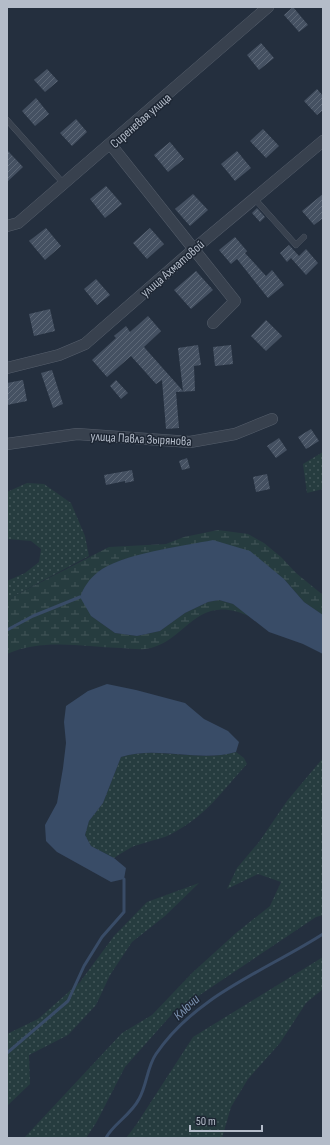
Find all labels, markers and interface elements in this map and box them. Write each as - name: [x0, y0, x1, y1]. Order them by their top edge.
- street label: Сиреневая улица: [107, 90, 175, 152]
- street label: улица Ахматовой: [137, 237, 208, 301]
- street label: улица Павла Зырянова: [90, 428, 192, 450]
- water label: Ключи: [170, 991, 203, 1024]
- scale bar: [190, 1107, 262, 1133]
- text: 50 m: [196, 1114, 216, 1129]

